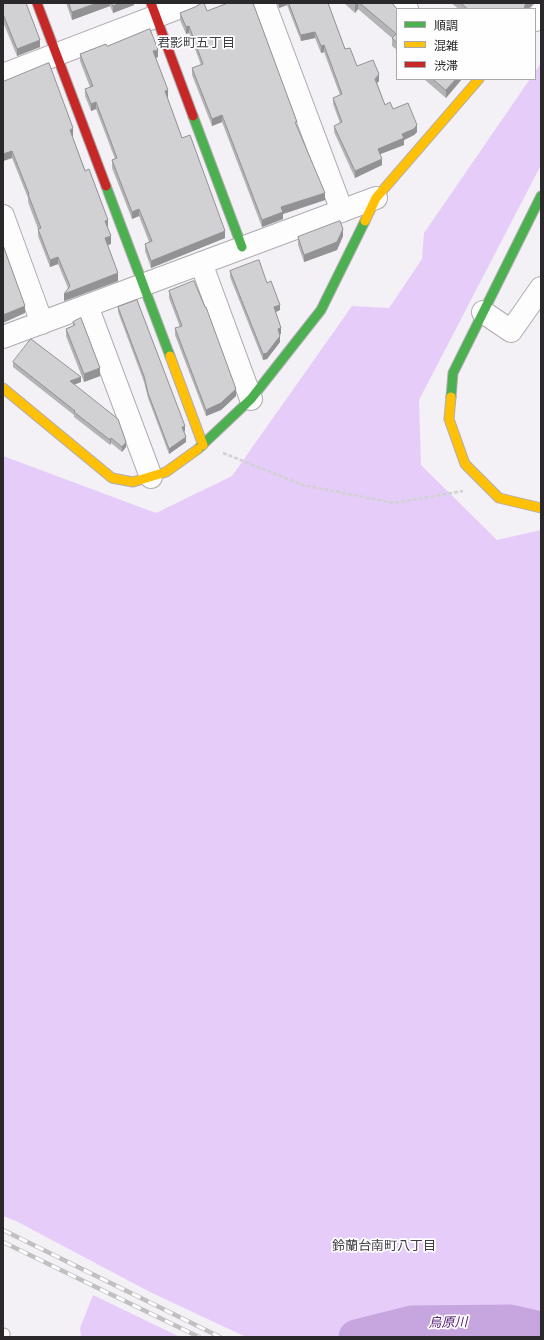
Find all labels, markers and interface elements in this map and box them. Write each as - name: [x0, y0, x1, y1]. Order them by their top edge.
- legend: [396, 8, 536, 80]
- text: 順調: [434, 19, 458, 33]
- district label: 君影町五丁目: [157, 35, 235, 51]
- text: 混雑: [434, 39, 458, 53]
- text: 渋滞: [434, 59, 458, 73]
- district label: 鈴蘭台南町八丁目: [332, 1238, 436, 1254]
- water label: 烏原川: [428, 1315, 468, 1331]

